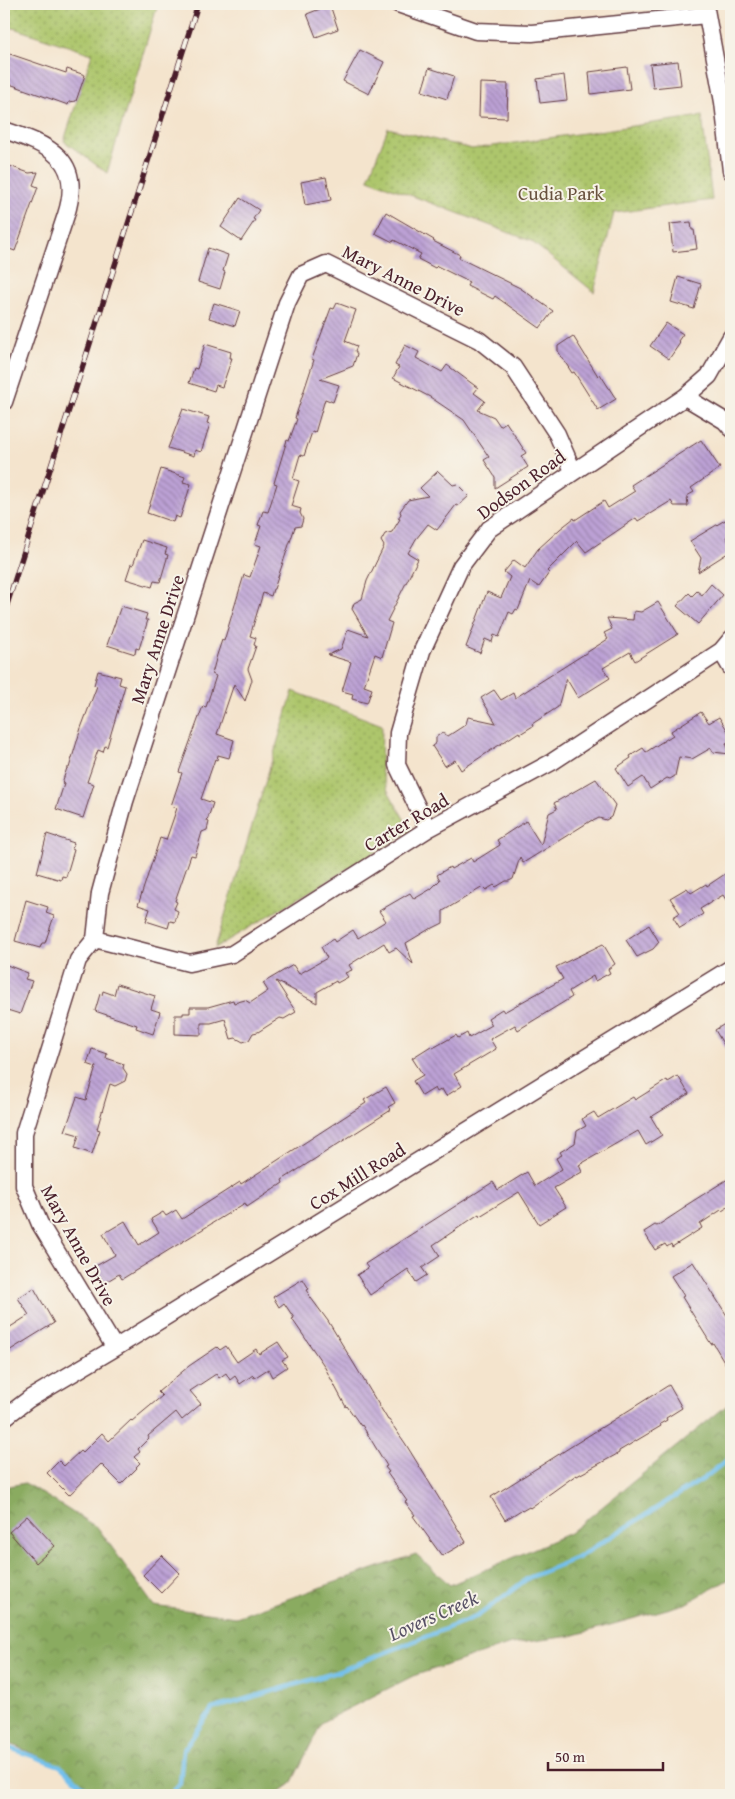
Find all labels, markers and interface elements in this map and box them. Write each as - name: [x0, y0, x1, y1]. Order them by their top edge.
- park label: Cudia Park: [518, 179, 604, 207]
- street label: Mary Anne Drive: [338, 237, 470, 323]
- street label: Dodson Road: [471, 442, 572, 526]
- street label: Mary Anne Drive: [123, 571, 191, 707]
- street label: Carter Road: [358, 785, 454, 858]
- street label: Cox Mill Road: [303, 1135, 411, 1217]
- street label: Mary Anne Drive: [34, 1179, 124, 1311]
- water label: Lovers Creek: [383, 1582, 483, 1648]
- scale bar: [548, 1739, 662, 1771]
- text: 50 m: [555, 1746, 586, 1767]

